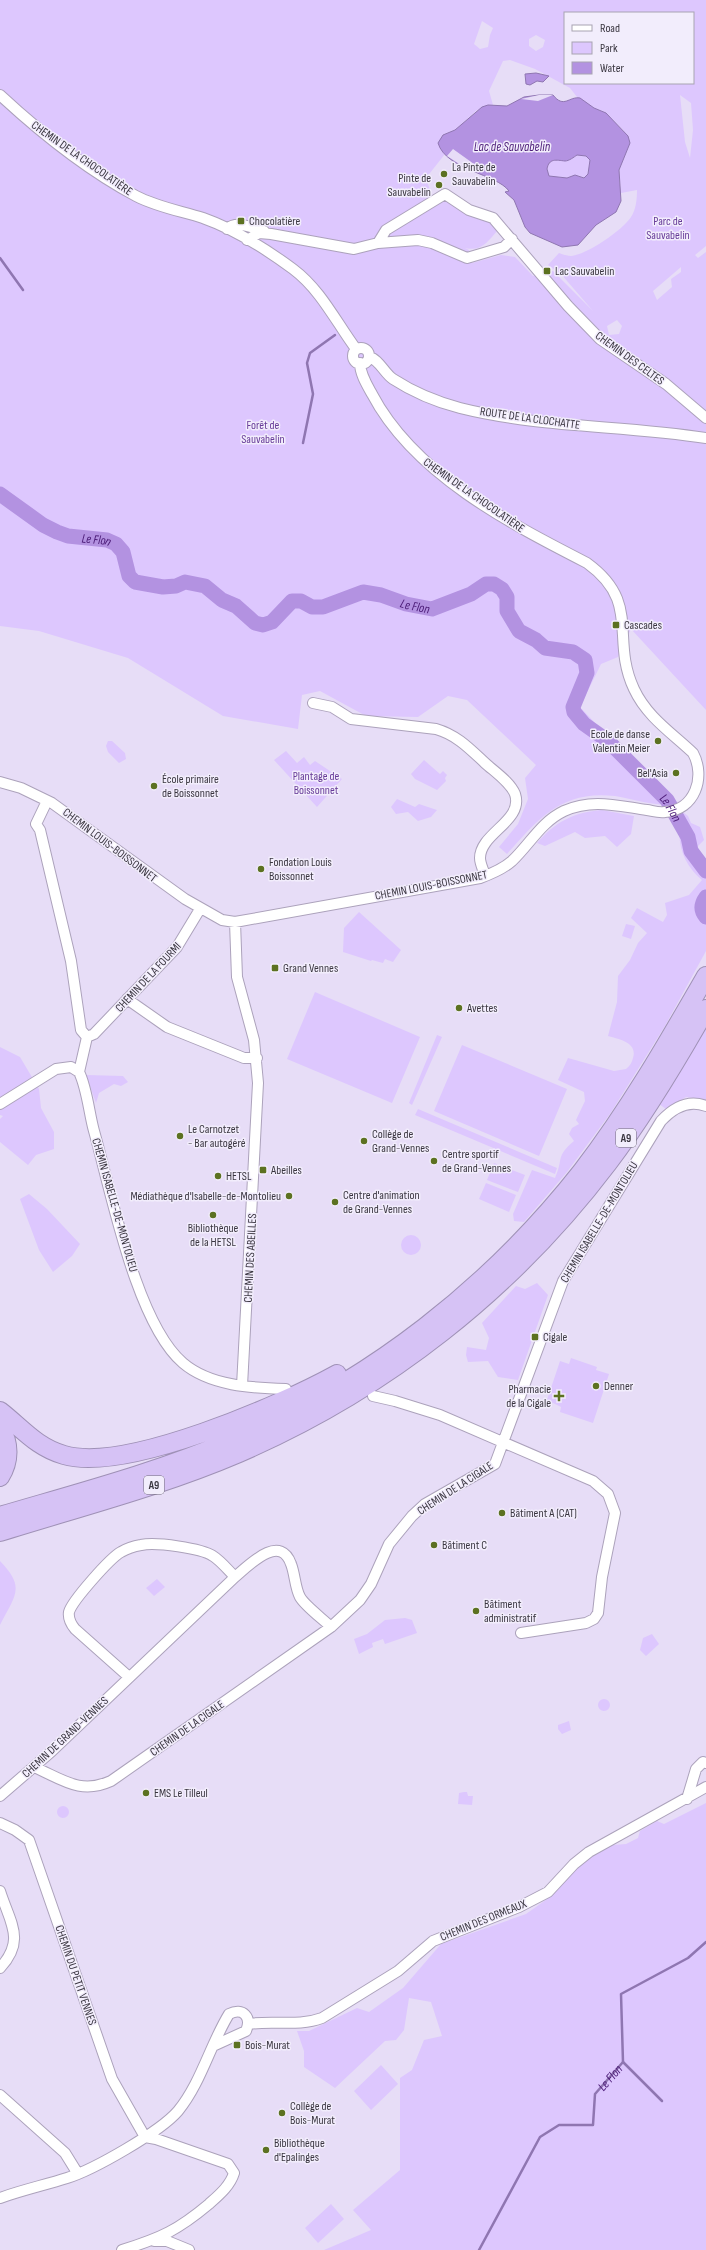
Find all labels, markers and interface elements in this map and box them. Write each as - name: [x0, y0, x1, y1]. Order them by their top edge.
- legend: [564, 12, 694, 84]
- text: Road: [600, 21, 620, 36]
- text: Park: [600, 41, 618, 56]
- text: Water: [600, 61, 624, 76]
- street label: CHEMIN DE LA CHOCOLATIÈRE: [28, 118, 135, 199]
- water label: Lac de Sauvabelin: [474, 139, 551, 155]
- place label: La Pinte de Sauvabelin: [452, 160, 496, 189]
- marker: La Pinte de Sauvabelin: [439, 169, 449, 179]
- place label: Pinte de Sauvabelin: [387, 171, 431, 200]
- marker: Pinte de Sauvabelin: [434, 180, 444, 190]
- place label: Chocolatière: [249, 214, 300, 229]
- park label: Parc de Sauvabelin: [646, 214, 690, 243]
- marker: Chocolatière: [236, 216, 246, 226]
- place label: Lac Sauvabelin: [555, 264, 614, 279]
- marker: Lac Sauvabelin: [542, 266, 552, 276]
- street label: CHEMIN DES CELTES: [592, 328, 667, 388]
- street label: ROUTE DE LA CLOCHATTE: [479, 404, 581, 433]
- park label: Forêt de Sauvabelin: [241, 418, 285, 447]
- street label: CHEMIN DE LA CHOCOLATIÈRE: [420, 455, 527, 536]
- water label: Le Flon: [81, 530, 114, 550]
- water label: Le Flon: [398, 596, 432, 618]
- place label: Cascades: [624, 618, 662, 633]
- marker: Cascades: [611, 620, 621, 630]
- place label: Ecole de danse Valentin Meier: [591, 727, 651, 756]
- marker: Ecole de danse Valentin Meier: [653, 736, 663, 746]
- place label: Bel'Asia: [637, 766, 668, 781]
- marker: Bel'Asia: [671, 768, 681, 778]
- park label: Plantage de Boissonnet: [293, 769, 339, 798]
- place label: École primaire de Boissonnet: [162, 772, 219, 801]
- marker: École primaire de Boissonnet: [149, 781, 159, 791]
- water label: Le Flon: [656, 791, 685, 825]
- street label: CHEMIN LOUIS-BOISSONNET: [60, 805, 160, 886]
- place label: Fondation Louis Boissonnet: [269, 855, 332, 884]
- marker: Fondation Louis Boissonnet: [256, 864, 266, 874]
- street label: CHEMIN LOUIS-BOISSONNET: [374, 867, 489, 904]
- street label: CHEMIN DE LA FOURMI: [112, 939, 185, 1015]
- place label: Grand Vennes: [283, 961, 338, 976]
- marker: Grand Vennes: [270, 963, 280, 973]
- place label: Avettes: [466, 1001, 498, 1016]
- marker: Avettes: [454, 1003, 464, 1013]
- place label: Le Carnotzet - Bar autogéré: [188, 1122, 246, 1151]
- place label: Collège de Grand-Vennes: [372, 1127, 429, 1156]
- road number: A9: [616, 1129, 636, 1147]
- marker: Le Carnotzet - Bar autogéré: [175, 1131, 185, 1141]
- marker: Collège de Grand-Vennes: [359, 1136, 369, 1146]
- street label: CHEMIN ISABELLE-DE-MONTOLIEU: [88, 1137, 141, 1274]
- place label: Centre sportif de Grand-Vennes: [442, 1147, 511, 1176]
- marker: Centre sportif de Grand-Vennes: [429, 1156, 439, 1166]
- street label: CHEMIN ISABELLE-DE-MONTOLIEU: [557, 1159, 642, 1285]
- place label: Abeilles: [270, 1163, 302, 1178]
- marker: Abeilles: [258, 1165, 268, 1175]
- place label: HETSL: [226, 1169, 252, 1184]
- marker: HETSL: [213, 1171, 223, 1181]
- place label: Centre d'animation de Grand-Vennes: [343, 1188, 420, 1217]
- place label: Médiathèque d'Isabelle-de-Montolieu: [130, 1189, 281, 1204]
- marker: Médiathèque d'Isabelle-de-Montolieu: [284, 1191, 294, 1201]
- marker: Centre d'animation de Grand-Vennes: [330, 1197, 340, 1207]
- marker: Bibliothèque de la HETSL: [208, 1210, 218, 1220]
- street label: CHEMIN DES ABEILLES: [241, 1213, 260, 1303]
- place label: Bibliothèque de la HETSL: [188, 1221, 239, 1250]
- place label: Cigale: [543, 1330, 568, 1345]
- marker: Cigale: [530, 1332, 540, 1342]
- place label: Denner: [604, 1379, 634, 1394]
- marker: Denner: [591, 1381, 601, 1391]
- place label: Pharmacie de la Cigale: [506, 1382, 551, 1411]
- marker: Pharmacie de la Cigale: [554, 1391, 564, 1401]
- street label: CHEMIN DE LA CIGALE: [414, 1458, 496, 1519]
- road number: A9: [144, 1476, 164, 1494]
- place label: Bâtiment A (CAT): [510, 1506, 577, 1521]
- marker: Bâtiment A (CAT): [497, 1508, 507, 1518]
- place label: Bâtiment C: [442, 1538, 487, 1553]
- marker: Bâtiment C: [429, 1540, 439, 1550]
- place label: Bâtiment administratif: [484, 1597, 537, 1626]
- marker: Bâtiment administratif: [471, 1606, 481, 1616]
- street label: CHEMIN DE GRAND-VENNES: [19, 1693, 112, 1781]
- street label: CHEMIN DE LA CIGALE: [147, 1697, 228, 1760]
- place label: EMS Le Tilleul: [154, 1786, 208, 1801]
- marker: EMS Le Tilleul: [141, 1788, 151, 1798]
- street label: CHEMIN DES ORMEAUX: [438, 1896, 529, 1945]
- street label: CHEMIN DU PETIT VENNES: [51, 1923, 100, 2027]
- place label: Bois-Murat: [245, 2038, 290, 2053]
- marker: Bois-Murat: [232, 2040, 242, 2050]
- water label: Le Flon: [594, 2061, 626, 2094]
- place label: Collège de Bois-Murat: [290, 2099, 335, 2128]
- marker: Collège de Bois-Murat: [277, 2108, 287, 2118]
- place label: Bibliothèque d'Epalinges: [274, 2136, 325, 2165]
- marker: Bibliothèque d'Epalinges: [261, 2145, 271, 2155]

